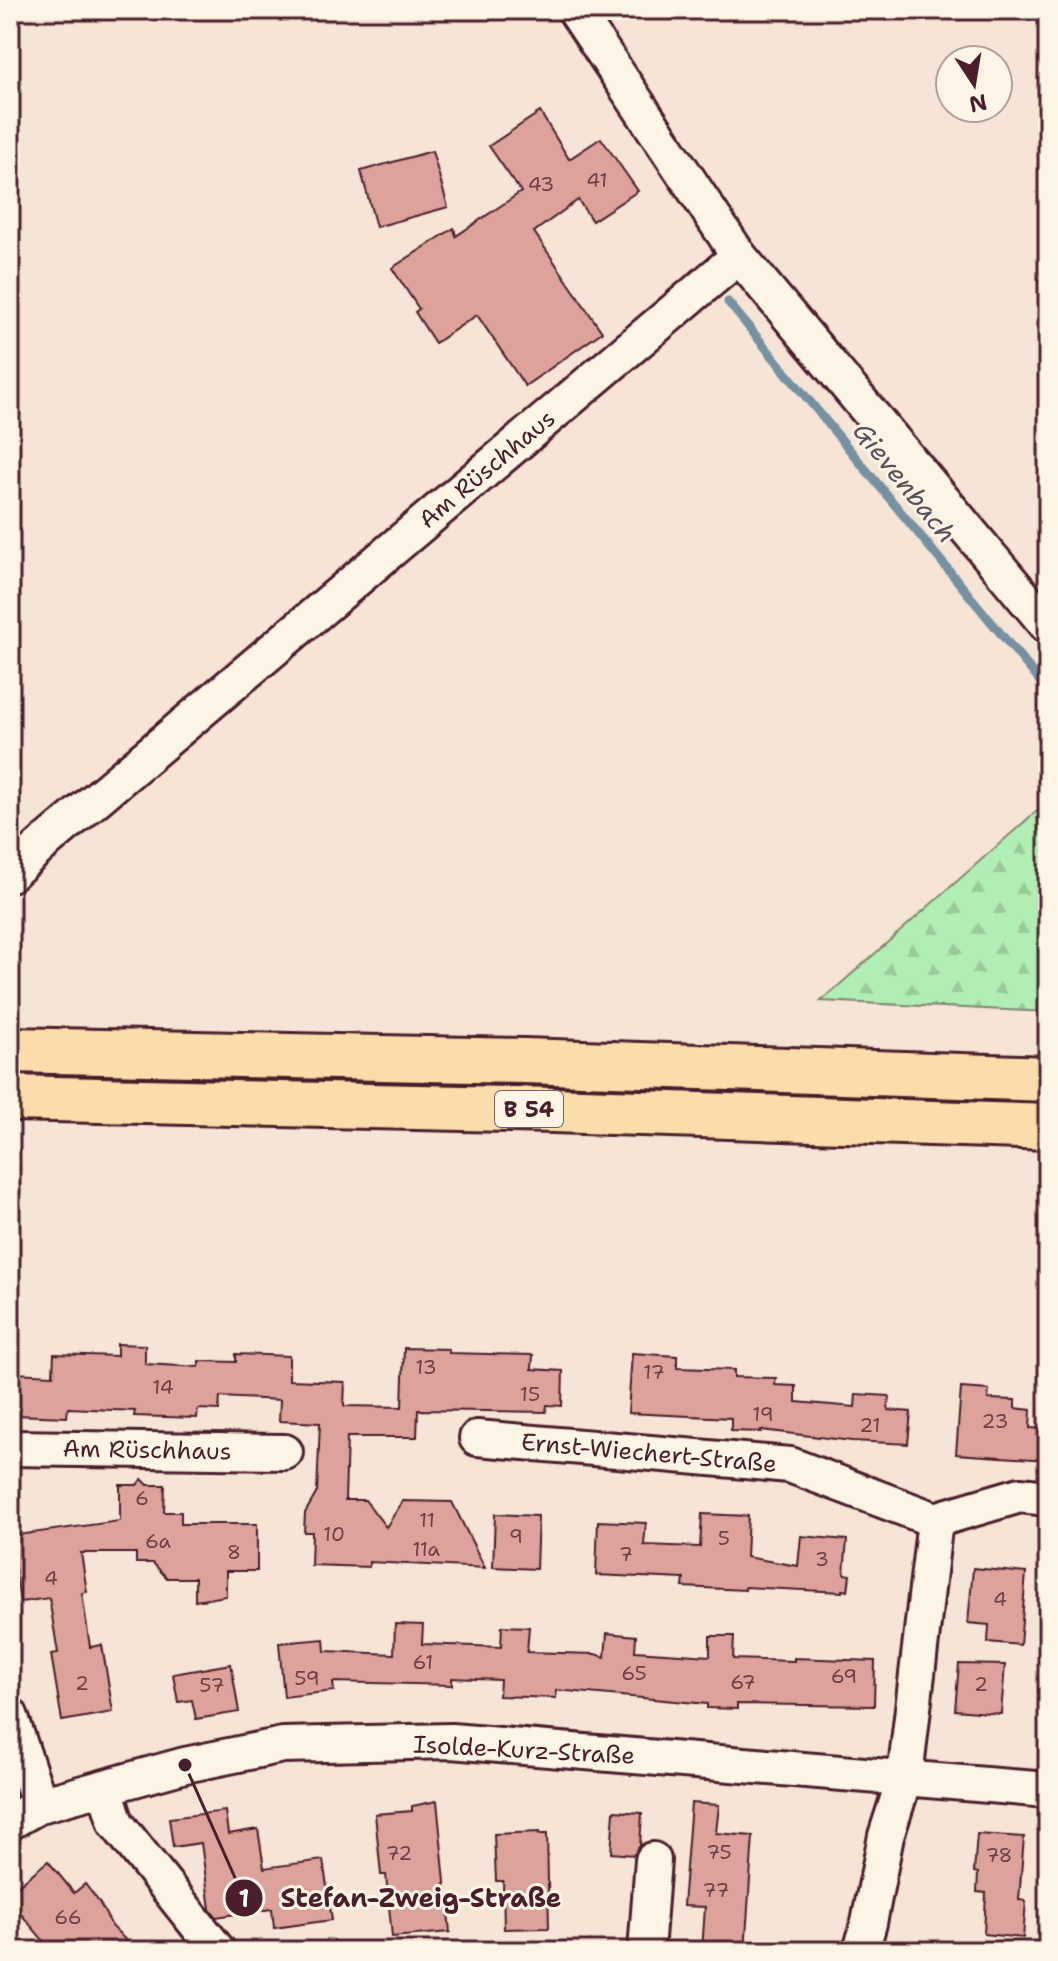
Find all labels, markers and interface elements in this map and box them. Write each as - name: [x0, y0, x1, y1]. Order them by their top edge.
- north arrow: [934, 44, 1014, 124]
- text: N: [967, 87, 990, 119]
- house number: 41: [586, 167, 608, 193]
- house number: 43: [528, 171, 554, 197]
- street label: Am Rüschhaus: [412, 402, 562, 536]
- water label: Gievenbach: [845, 414, 965, 550]
- road number: B 54: [495, 1091, 563, 1127]
- house number: 13: [415, 1354, 437, 1380]
- house number: 17: [643, 1359, 665, 1385]
- house number: 14: [152, 1374, 174, 1400]
- house number: 15: [520, 1381, 540, 1407]
- house number: 19: [752, 1401, 774, 1427]
- house number: 23: [982, 1408, 1008, 1434]
- house number: 21: [859, 1412, 881, 1438]
- street label: Ernst-Wiechert-Straße: [520, 1426, 778, 1480]
- street label: Am Rüschhaus: [62, 1433, 232, 1467]
- house number: 6: [135, 1485, 149, 1511]
- house number: 11: [419, 1507, 435, 1533]
- house number: 10: [323, 1521, 345, 1547]
- house number: 9: [509, 1523, 523, 1549]
- house number: 5: [718, 1525, 730, 1551]
- house number: 6a: [145, 1528, 172, 1554]
- house number: 11a: [412, 1536, 440, 1562]
- house number: 8: [227, 1539, 241, 1565]
- house number: 7: [619, 1541, 633, 1567]
- house number: 3: [815, 1546, 829, 1572]
- house number: 4: [44, 1565, 58, 1591]
- house number: 4: [993, 1586, 1007, 1612]
- house number: 61: [413, 1649, 433, 1675]
- house number: 65: [621, 1660, 647, 1686]
- house number: 69: [831, 1663, 857, 1689]
- house number: 59: [294, 1665, 320, 1691]
- house number: 67: [730, 1669, 756, 1695]
- house number: 2: [75, 1670, 89, 1696]
- house number: 2: [974, 1671, 988, 1697]
- house number: 57: [199, 1672, 225, 1698]
- street label: Isolde-Kurz-Straße: [412, 1728, 636, 1772]
- house number: 75: [706, 1839, 732, 1865]
- house number: 72: [386, 1840, 412, 1866]
- house number: 78: [985, 1842, 1013, 1868]
- callout: Stefan-Zweig-Straße: [224, 1873, 577, 1923]
- house number: 77: [703, 1877, 729, 1903]
- text: Stefan-Zweig-Straße: [281, 1880, 561, 1915]
- text: 1: [239, 1883, 249, 1915]
- house number: 66: [54, 1904, 82, 1930]

